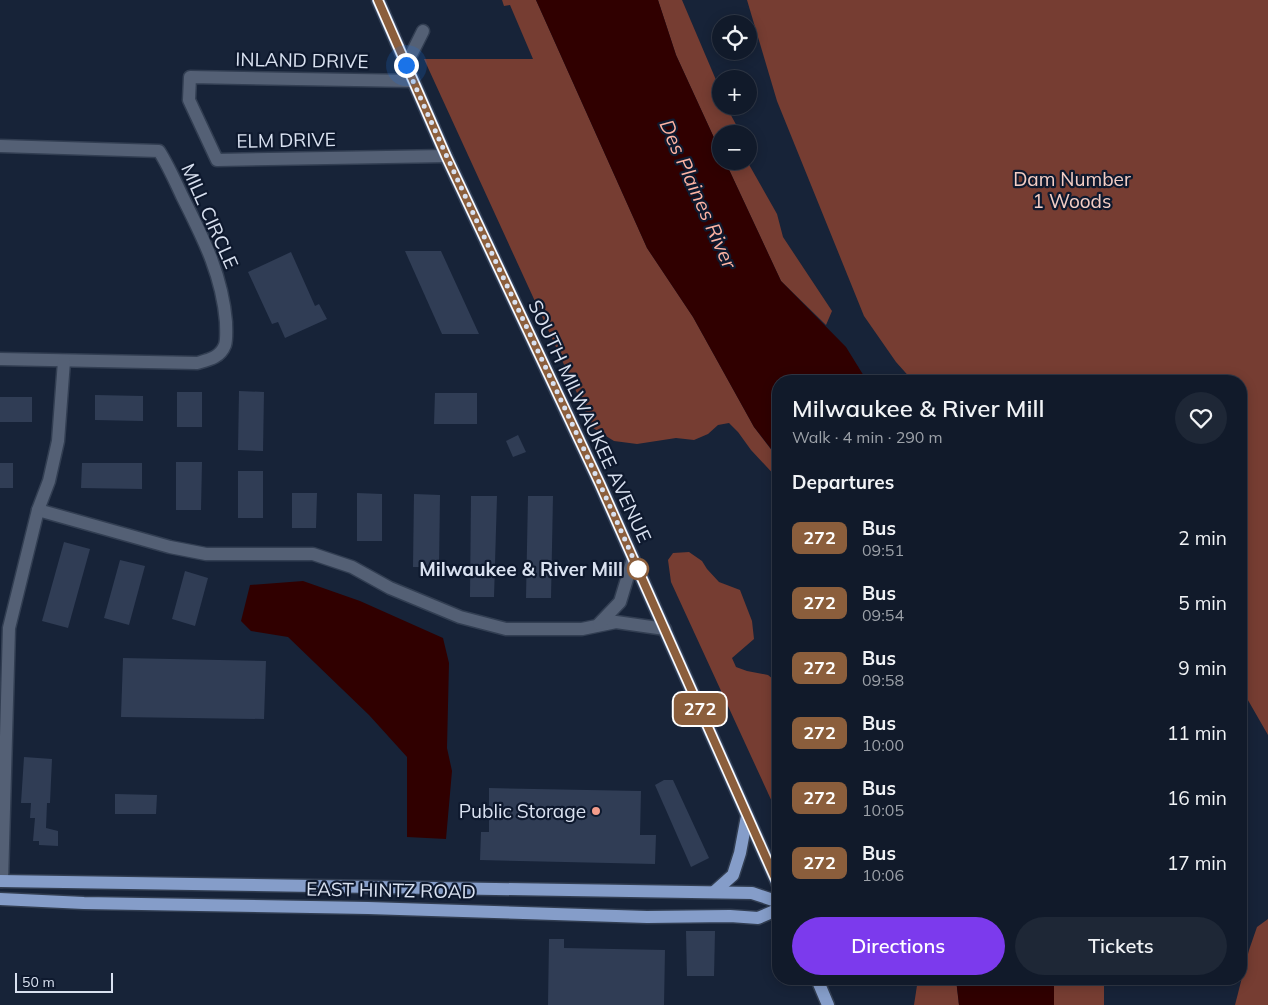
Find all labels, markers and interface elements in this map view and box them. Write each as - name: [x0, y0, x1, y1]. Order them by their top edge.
- map controls: [712, 15, 757, 170]
- button: locate: [712, 15, 757, 60]
- street label: INLAND DRIVE: [235, 47, 369, 73]
- your location: [394, 53, 419, 78]
- button: +: [712, 70, 757, 115]
- water label: Des Plaines River: [654, 115, 743, 273]
- button: −: [712, 125, 757, 170]
- street label: ELM DRIVE: [236, 127, 336, 153]
- street label: MILL CIRCLE: [176, 160, 244, 272]
- park label: Dam Number 1 Woods: [1013, 167, 1131, 213]
- street label: SOUTH MILWAUKEE AVENUE: [523, 296, 657, 546]
- button: heart: [1175, 392, 1227, 444]
- text: Milwaukee & River Mill: [792, 393, 1045, 423]
- text: Walk · 4 min · 290 m: [792, 427, 943, 447]
- text: Departures: [792, 470, 894, 494]
- text: Bus: [862, 516, 896, 540]
- text: 272: [803, 526, 836, 549]
- text: 2 min: [1178, 526, 1227, 550]
- text: 09:51: [862, 540, 904, 560]
- place label: Milwaukee & River Mill: [419, 557, 623, 581]
- marker: Milwaukee & River Mill: [627, 558, 649, 580]
- text: Bus: [862, 581, 896, 605]
- text: 272: [803, 591, 836, 614]
- text: 5 min: [1178, 591, 1227, 615]
- text: 09:54: [862, 605, 904, 625]
- text: Bus: [862, 646, 896, 670]
- text: 272: [803, 656, 836, 679]
- text: 9 min: [1178, 656, 1227, 680]
- text: 09:58: [862, 670, 904, 690]
- line badge: 272: [671, 693, 729, 725]
- text: 272: [684, 697, 716, 720]
- text: Bus: [862, 711, 896, 735]
- text: 272: [803, 721, 836, 744]
- text: 11 min: [1167, 721, 1227, 745]
- text: 10:00: [862, 735, 904, 755]
- text: Bus: [862, 776, 896, 800]
- text: 272: [803, 786, 836, 809]
- text: 16 min: [1167, 786, 1227, 810]
- place label: Public Storage: [459, 799, 586, 823]
- text: 10:05: [862, 800, 904, 820]
- marker: Public Storage: [590, 805, 602, 817]
- text: Bus: [862, 841, 896, 865]
- text: 272: [803, 851, 836, 874]
- text: 17 min: [1167, 851, 1227, 875]
- text: 10:06: [862, 865, 904, 885]
- street label: EAST HINTZ ROAD: [306, 877, 476, 903]
- button: Directions: [792, 917, 1005, 975]
- button: Tickets: [1015, 917, 1227, 975]
- scale bar: [15, 970, 112, 993]
- text: 50 m: [22, 973, 55, 991]

